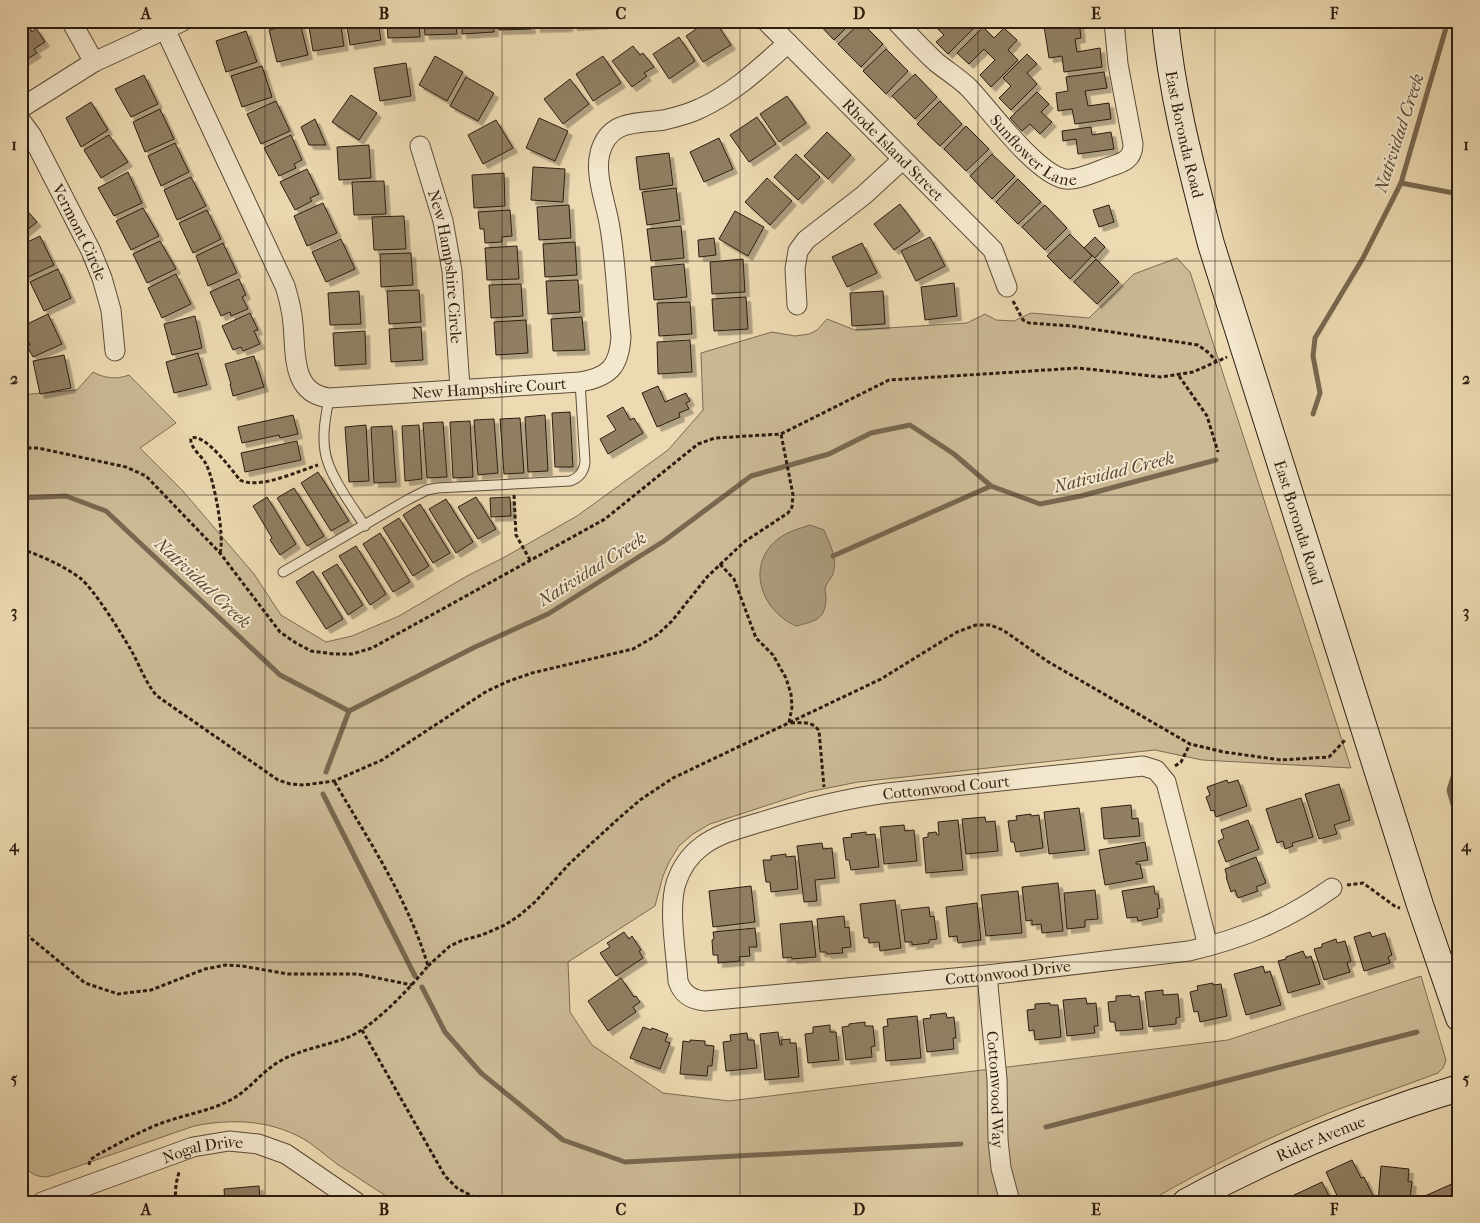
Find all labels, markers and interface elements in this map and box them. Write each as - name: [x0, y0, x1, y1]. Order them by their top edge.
- text: A: [140, 4, 152, 23]
- text: B: [379, 4, 389, 23]
- text: C: [616, 4, 627, 23]
- text: D: [853, 4, 865, 23]
- text: E: [1091, 4, 1101, 23]
- text: F: [1329, 4, 1339, 23]
- street label: East Boronda Road: [1161, 69, 1208, 200]
- water label: Natividad Creek: [1370, 71, 1429, 196]
- street label: Rhode Island Street: [838, 95, 948, 205]
- street label: Sunflower Lane: [986, 111, 1078, 190]
- text: 1: [11, 135, 17, 154]
- text: 1: [1463, 135, 1469, 154]
- street label: Vermont Circle: [48, 180, 111, 283]
- street label: New Hampshire Circle: [424, 187, 466, 344]
- text: 2: [10, 369, 18, 388]
- text: 2: [1462, 369, 1470, 388]
- street label: New Hampshire Court: [411, 374, 567, 403]
- water label: Natividad Creek: [1051, 447, 1177, 498]
- street label: East Boronda Road: [1270, 458, 1327, 588]
- water label: Natividad Creek: [533, 528, 650, 612]
- water label: Natividad Creek: [150, 533, 255, 633]
- text: 3: [11, 602, 17, 622]
- text: 3: [1463, 602, 1469, 622]
- street label: Cottonwood Court: [882, 771, 1011, 804]
- text: 4: [8, 836, 20, 856]
- text: 4: [1460, 836, 1472, 856]
- street label: Cottonwood Drive: [944, 956, 1072, 989]
- street label: Cottonwood Way: [982, 1030, 1008, 1150]
- text: 5: [11, 1069, 18, 1088]
- text: 5: [1463, 1069, 1470, 1088]
- street label: Rider Avenue: [1273, 1112, 1368, 1166]
- street label: Nogal Drive: [160, 1132, 244, 1167]
- text: A: [140, 1200, 152, 1219]
- text: B: [379, 1200, 389, 1219]
- text: C: [616, 1200, 627, 1219]
- text: D: [853, 1200, 865, 1219]
- text: E: [1091, 1200, 1101, 1219]
- text: F: [1329, 1200, 1339, 1219]

